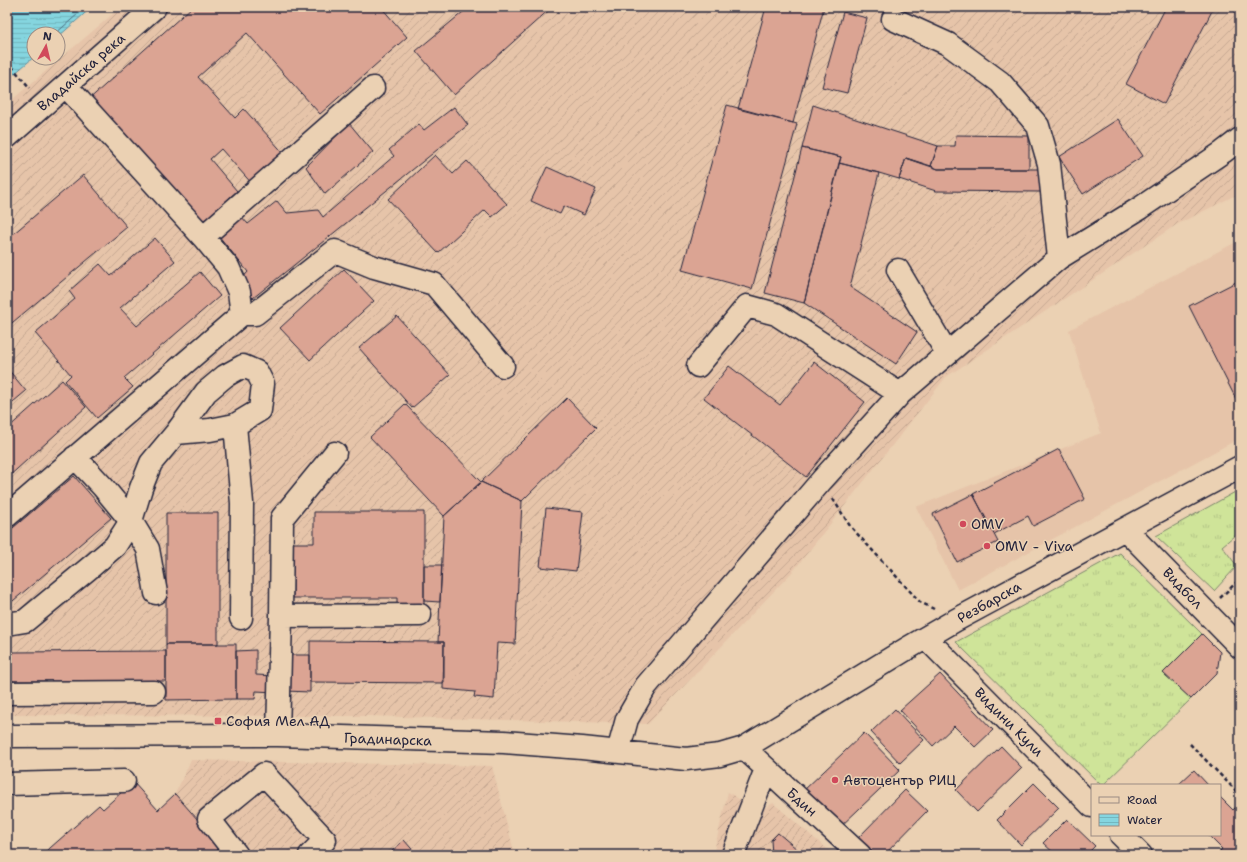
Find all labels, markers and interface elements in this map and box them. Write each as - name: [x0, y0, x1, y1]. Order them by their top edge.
- north arrow: [26, 26, 66, 66]
- street label: Владайска река: [33, 29, 129, 115]
- text: N: [42, 29, 53, 45]
- place label: OMV: [971, 515, 1004, 533]
- marker: OMV: [958, 519, 968, 529]
- place label: OMV - Viva: [995, 537, 1073, 555]
- marker: OMV - Viva: [982, 541, 992, 551]
- street label: Видбол: [1159, 564, 1207, 613]
- street label: Резбарска: [954, 577, 1024, 627]
- street label: Видини Кули: [971, 684, 1047, 760]
- place label: София Мел АД: [226, 712, 330, 730]
- marker: София Мел АД: [213, 716, 223, 726]
- street label: Градинарска: [344, 728, 433, 750]
- place label: Автоцентър РИЦ: [843, 771, 956, 789]
- marker: Автоцентър РИЦ: [830, 775, 840, 785]
- street label: Бдин: [783, 784, 821, 820]
- legend: [1091, 784, 1221, 836]
- text: Road: [1127, 792, 1158, 808]
- text: Water: [1127, 812, 1163, 828]

